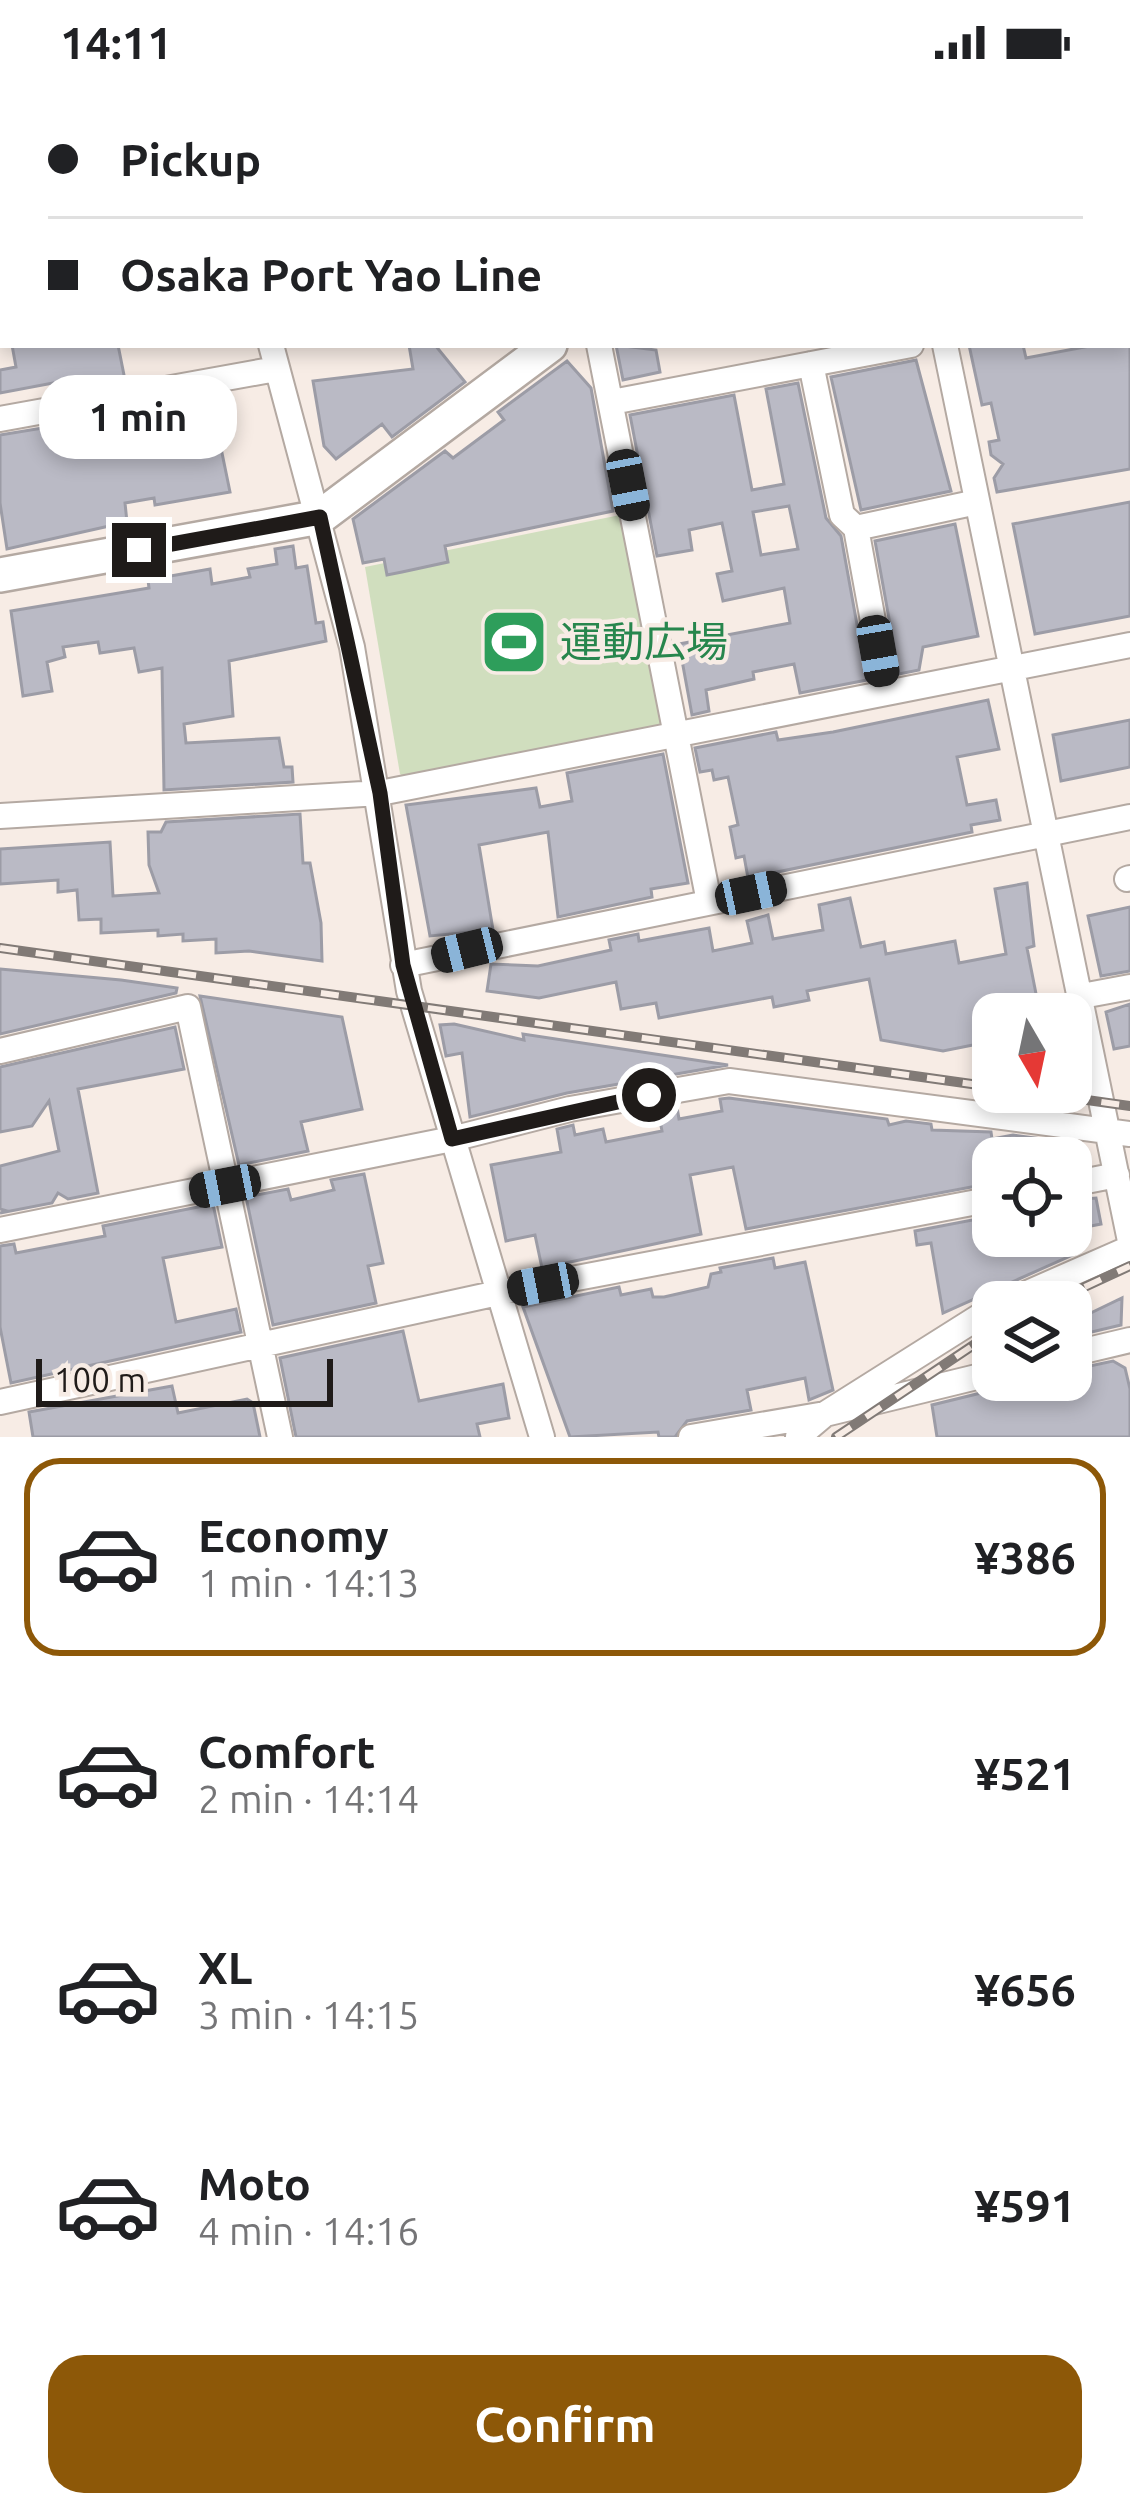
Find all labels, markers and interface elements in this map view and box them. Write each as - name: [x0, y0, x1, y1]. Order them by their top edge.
- text: 14:11: [60, 17, 173, 68]
- text: Pickup: [120, 134, 261, 185]
- text: Osaka Port Yao Line: [120, 249, 542, 300]
- callout: 1 min: [40, 376, 238, 460]
- text: 1 min: [89, 395, 187, 438]
- car: [603, 446, 653, 524]
- route end: [112, 523, 166, 577]
- sports icon: 運動広場: [479, 607, 549, 677]
- car: [854, 612, 902, 690]
- place label: 運動広場: [560, 618, 728, 665]
- car: [712, 868, 790, 918]
- car: [428, 924, 506, 976]
- north arrow: [972, 993, 1092, 1113]
- map controls: [972, 993, 1092, 1401]
- route start: [622, 1068, 676, 1122]
- button: locate: [972, 1137, 1092, 1257]
- car: [186, 1161, 264, 1211]
- car: [504, 1259, 582, 1309]
- button: layers: [972, 1281, 1092, 1401]
- scale bar: [36, 1353, 333, 1406]
- text: 100 m: [54, 1361, 146, 1398]
- icon: car: [54, 1503, 162, 1611]
- text: Economy: [198, 1510, 389, 1561]
- text: ¥386: [974, 1532, 1076, 1583]
- text: 1 min · 14:13: [198, 1561, 419, 1604]
- icon: car: [54, 1719, 162, 1827]
- text: Comfort: [198, 1726, 375, 1777]
- text: ¥521: [974, 1748, 1076, 1799]
- text: 2 min · 14:14: [198, 1777, 419, 1820]
- icon: car: [54, 1935, 162, 2043]
- text: XL: [198, 1942, 252, 1993]
- text: ¥656: [974, 1964, 1076, 2015]
- text: 3 min · 14:15: [198, 1993, 419, 2036]
- icon: car: [54, 2151, 162, 2259]
- text: Moto: [198, 2158, 311, 2209]
- text: ¥591: [974, 2180, 1076, 2231]
- text: 4 min · 14:16: [198, 2209, 419, 2252]
- button: Confirm: [48, 2355, 1082, 2493]

